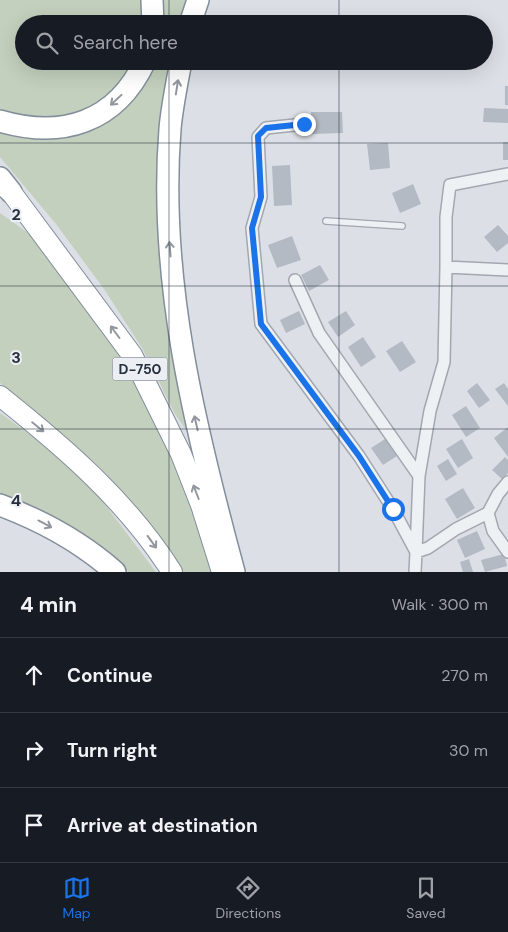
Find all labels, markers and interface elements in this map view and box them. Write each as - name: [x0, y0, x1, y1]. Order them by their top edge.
- search box: [15, 15, 493, 70]
- icon: search: [33, 29, 61, 57]
- text: Search here: [73, 30, 178, 55]
- one-way arrow: [172, 79, 182, 95]
- one-way arrow: [110, 94, 122, 106]
- route end: [293, 113, 316, 136]
- text: 2: [11, 204, 21, 225]
- one-way arrow: [166, 241, 175, 257]
- one-way arrow: [110, 326, 121, 339]
- text: 3: [11, 347, 21, 368]
- road number: D-750: [112, 358, 168, 380]
- one-way arrow: [191, 415, 200, 431]
- one-way arrow: [31, 421, 44, 432]
- one-way arrow: [191, 485, 200, 500]
- text: 4: [11, 490, 21, 511]
- route start: [382, 498, 405, 521]
- one-way arrow: [37, 520, 52, 529]
- one-way arrow: [146, 535, 157, 549]
- text: 4 min: [20, 591, 77, 619]
- text: Walk · 300 m: [391, 594, 488, 615]
- icon: ahead: [20, 661, 48, 689]
- text: Continue: [67, 663, 153, 688]
- text: 270 m: [441, 665, 488, 686]
- icon: right: [20, 736, 48, 764]
- text: Turn right: [67, 738, 157, 763]
- text: 30 m: [449, 740, 488, 761]
- icon: arrive: [20, 811, 48, 839]
- text: Arrive at destination: [67, 813, 258, 838]
- tab: Map: [62, 874, 91, 922]
- tab: Directions: [216, 874, 281, 922]
- tab: Saved: [406, 874, 446, 922]

